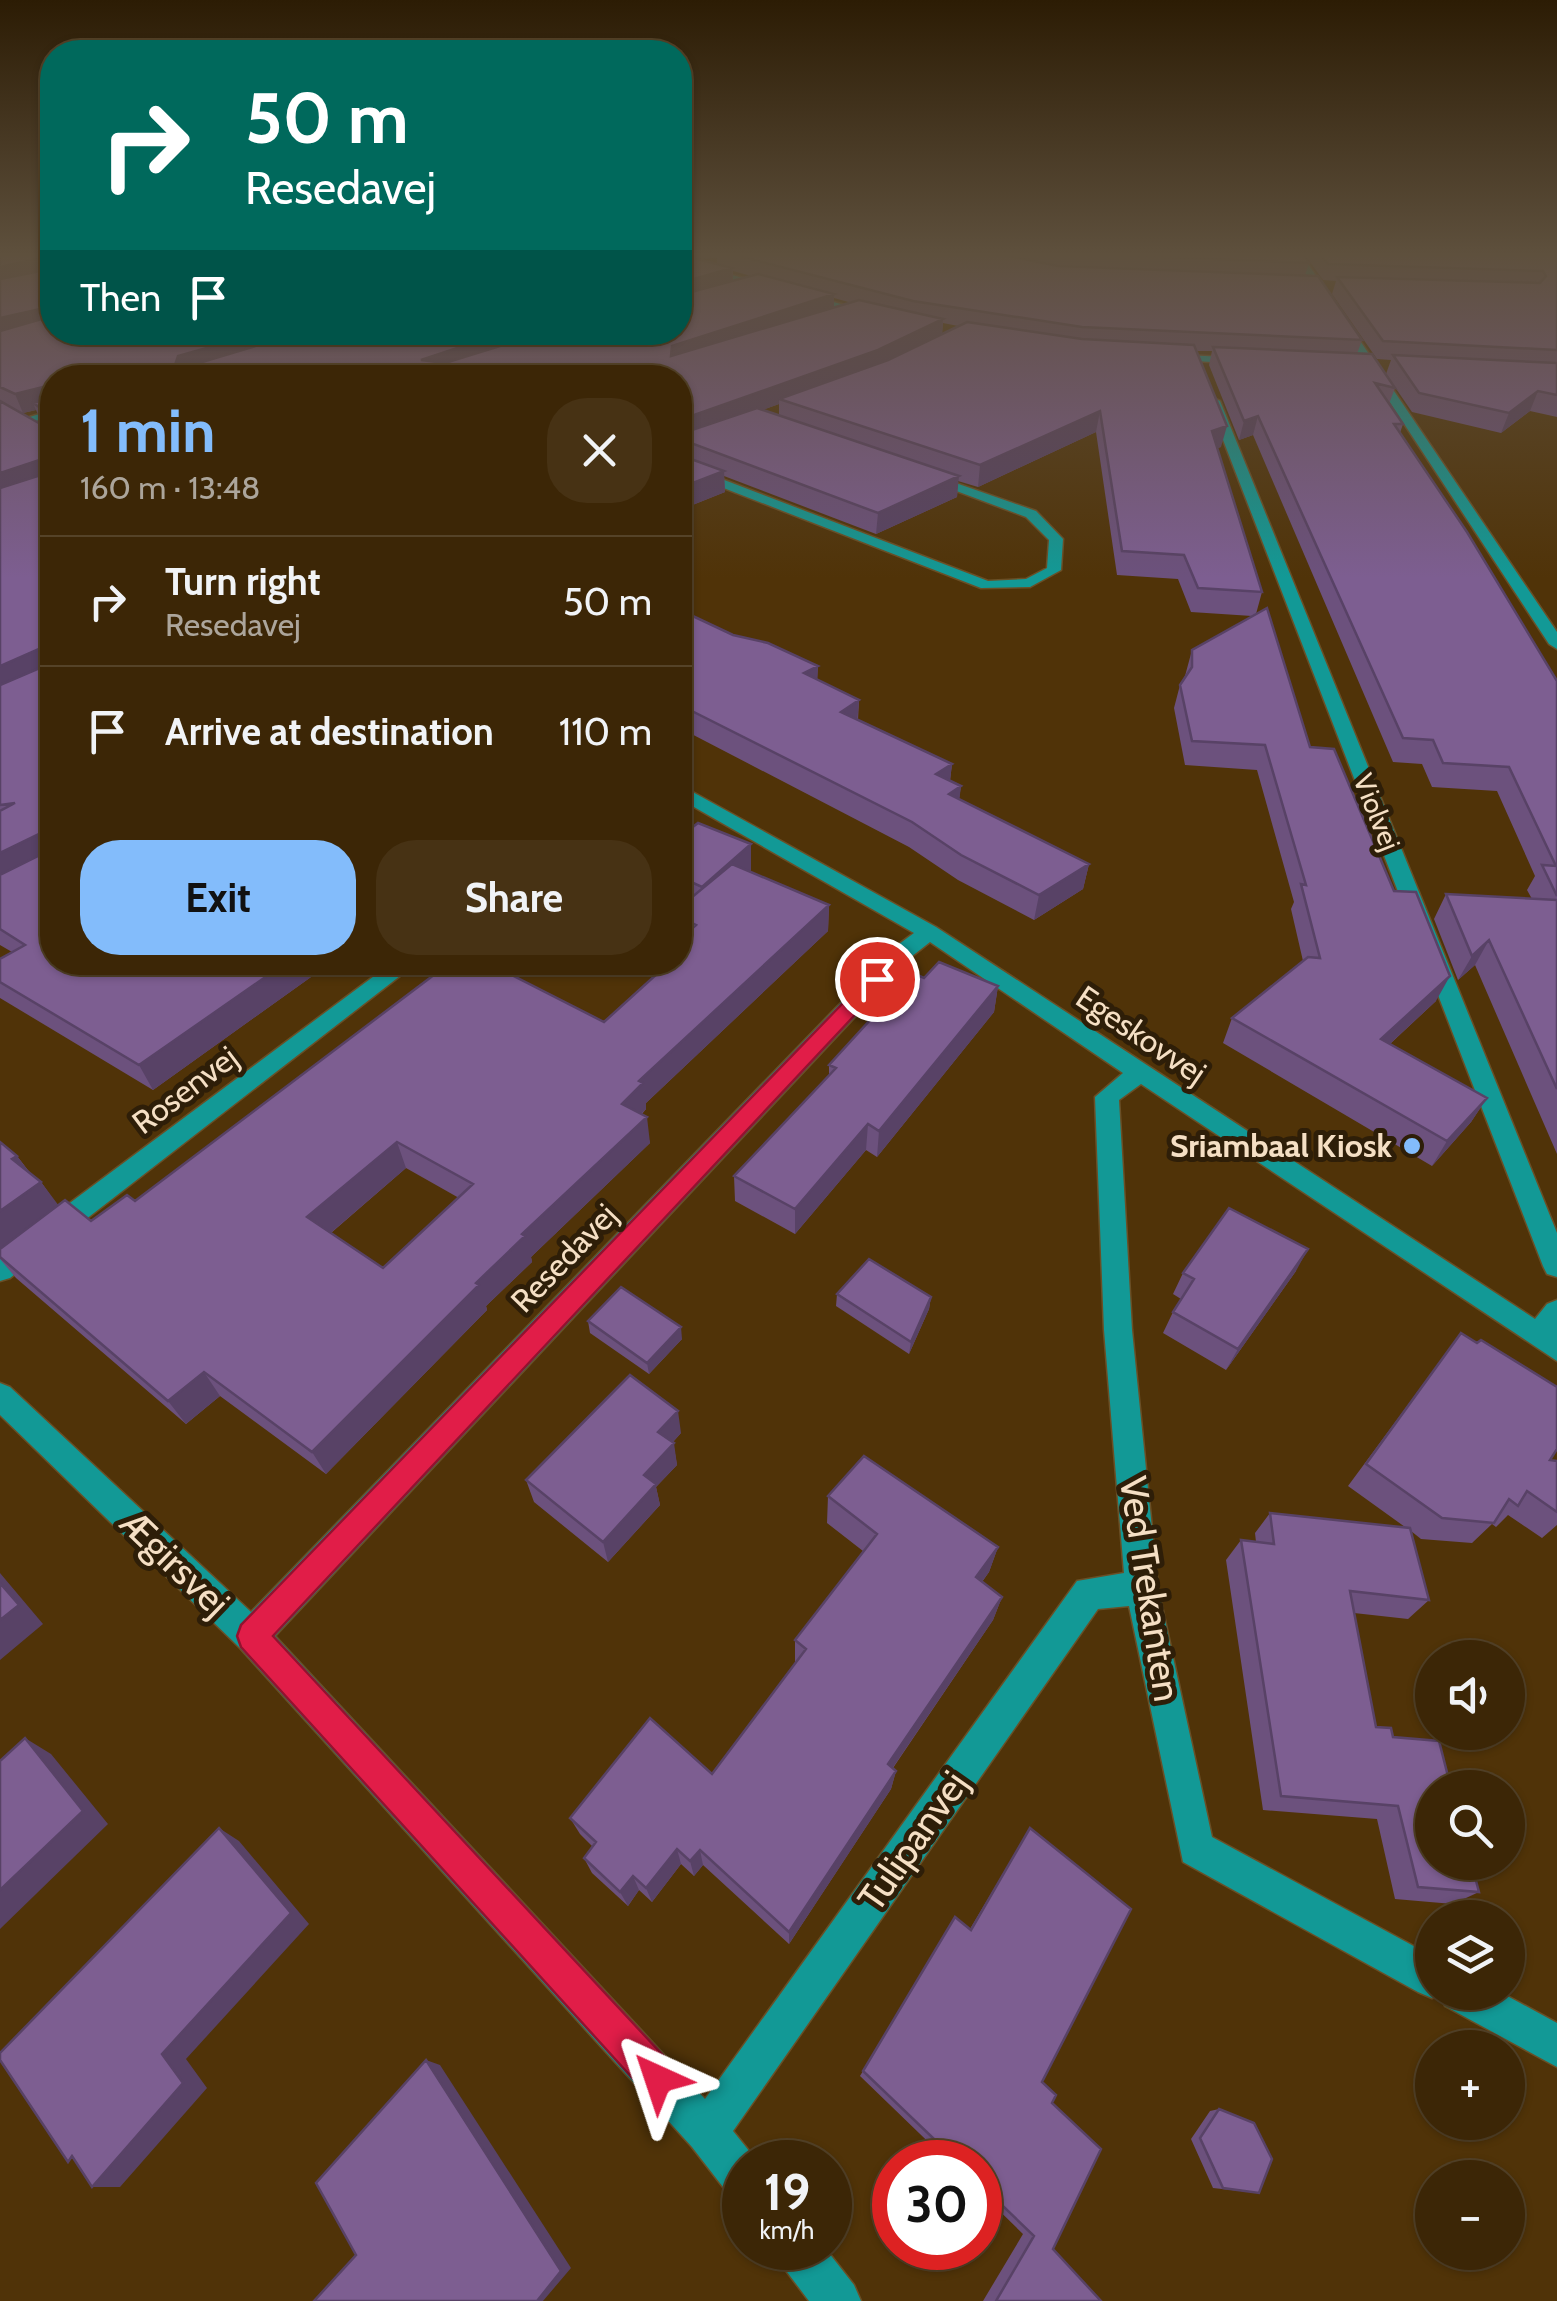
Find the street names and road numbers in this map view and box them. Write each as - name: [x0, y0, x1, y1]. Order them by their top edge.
- street label: Violvej: [1346, 769, 1408, 855]
- street label: Egeskovvej: [1069, 977, 1214, 1092]
- street label: Rosenvej: [124, 1037, 245, 1142]
- street label: Resedavej: [502, 1195, 625, 1320]
- street label: Ved Trekanten: [1110, 1473, 1191, 1705]
- street label: Ægirsvej: [110, 1499, 240, 1626]
- street label: Tulipanvej: [847, 1762, 978, 1920]

